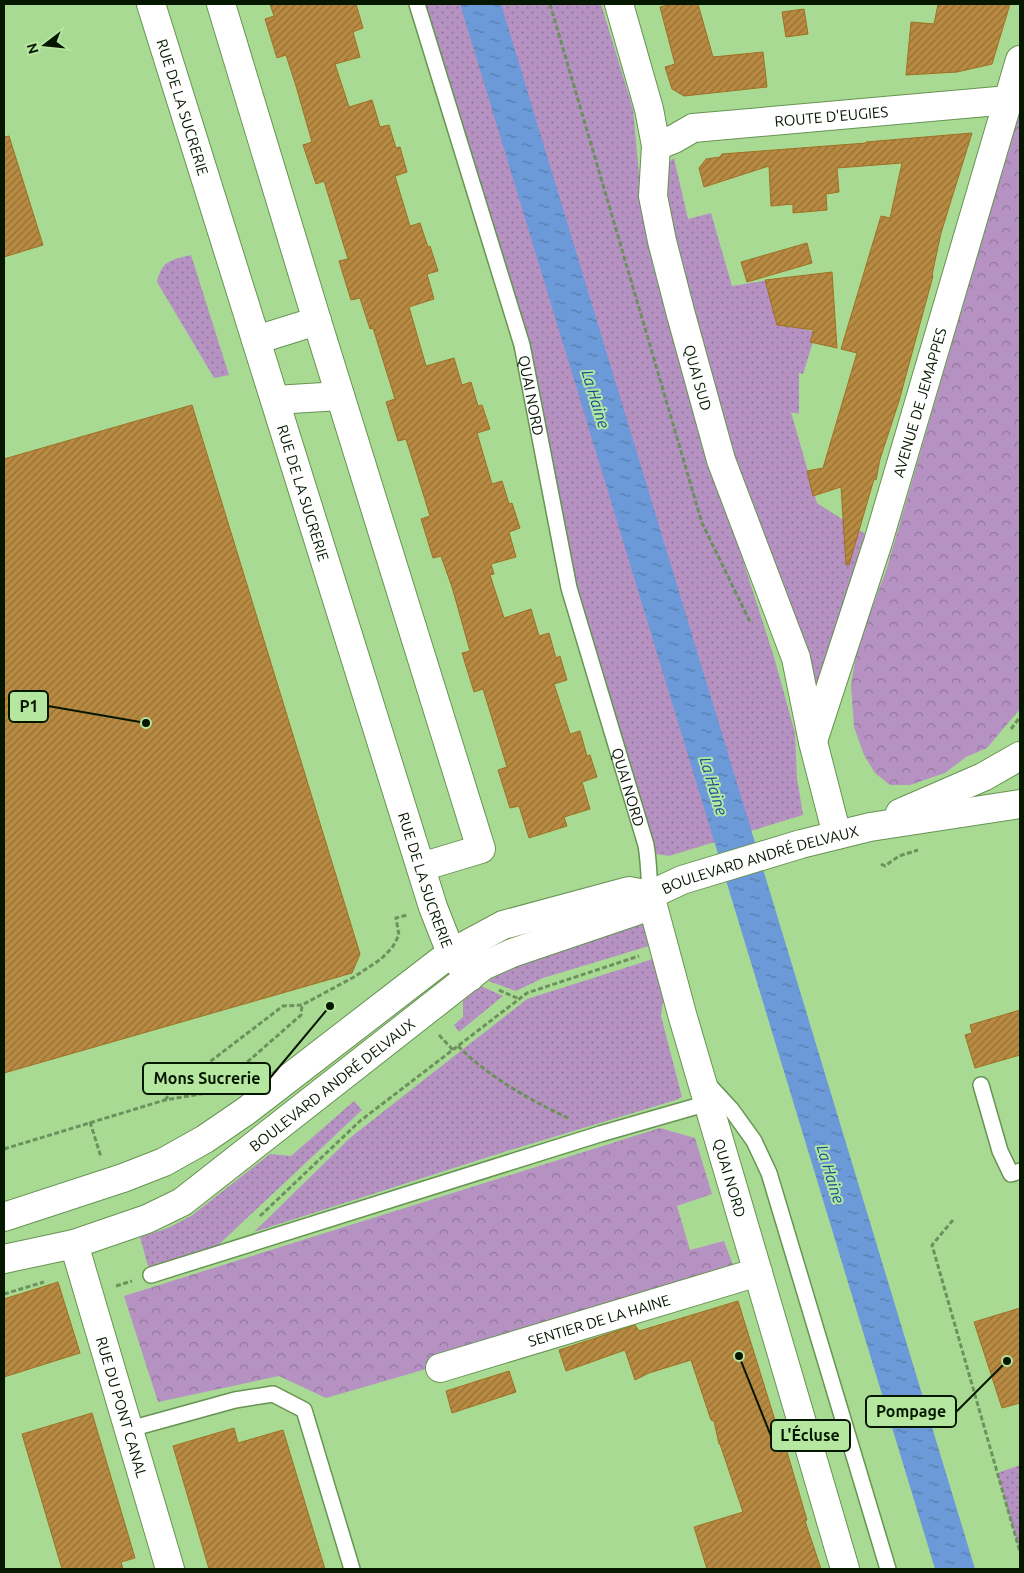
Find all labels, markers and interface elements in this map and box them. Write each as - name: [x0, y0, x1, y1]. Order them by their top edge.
- north arrow: [20, 20, 70, 70]
- street label: RUE DE LA SUCRERIE: [154, 37, 212, 177]
- text: N: [23, 41, 42, 56]
- street label: ROUTE D'EUGIES: [774, 102, 889, 129]
- street label: AVENUE DE JEMAPPES: [889, 325, 949, 479]
- street label: QUAI SUD: [681, 343, 715, 412]
- street label: QUAI NORD: [516, 354, 548, 437]
- water label: La Haine: [579, 368, 613, 430]
- street label: RUE DE LA SUCRERIE: [274, 422, 333, 563]
- callout: P1: [9, 691, 48, 722]
- text: P1: [19, 697, 39, 715]
- street label: QUAI NORD: [609, 746, 648, 828]
- water label: La Haine: [697, 755, 731, 817]
- street label: RUE DE LA SUCRERIE: [395, 810, 457, 950]
- street label: BOULEVARD ANDRÉ DELVAUX: [658, 822, 860, 897]
- street label: BOULEVARD ANDRÉ DELVAUX: [246, 1015, 418, 1155]
- callout: Mons Sucrerie: [143, 1063, 270, 1094]
- text: Mons Sucrerie: [154, 1069, 260, 1087]
- street label: QUAI NORD: [711, 1136, 750, 1219]
- water label: La Haine: [814, 1143, 848, 1205]
- street label: SENTIER DE LA HAINE: [526, 1291, 672, 1349]
- street label: RUE DU PONT CANAL: [93, 1334, 151, 1480]
- callout: Pompage: [866, 1396, 956, 1427]
- text: Pompage: [876, 1402, 946, 1420]
- callout: L'Écluse: [771, 1420, 850, 1451]
- text: L'Écluse: [780, 1424, 840, 1444]

